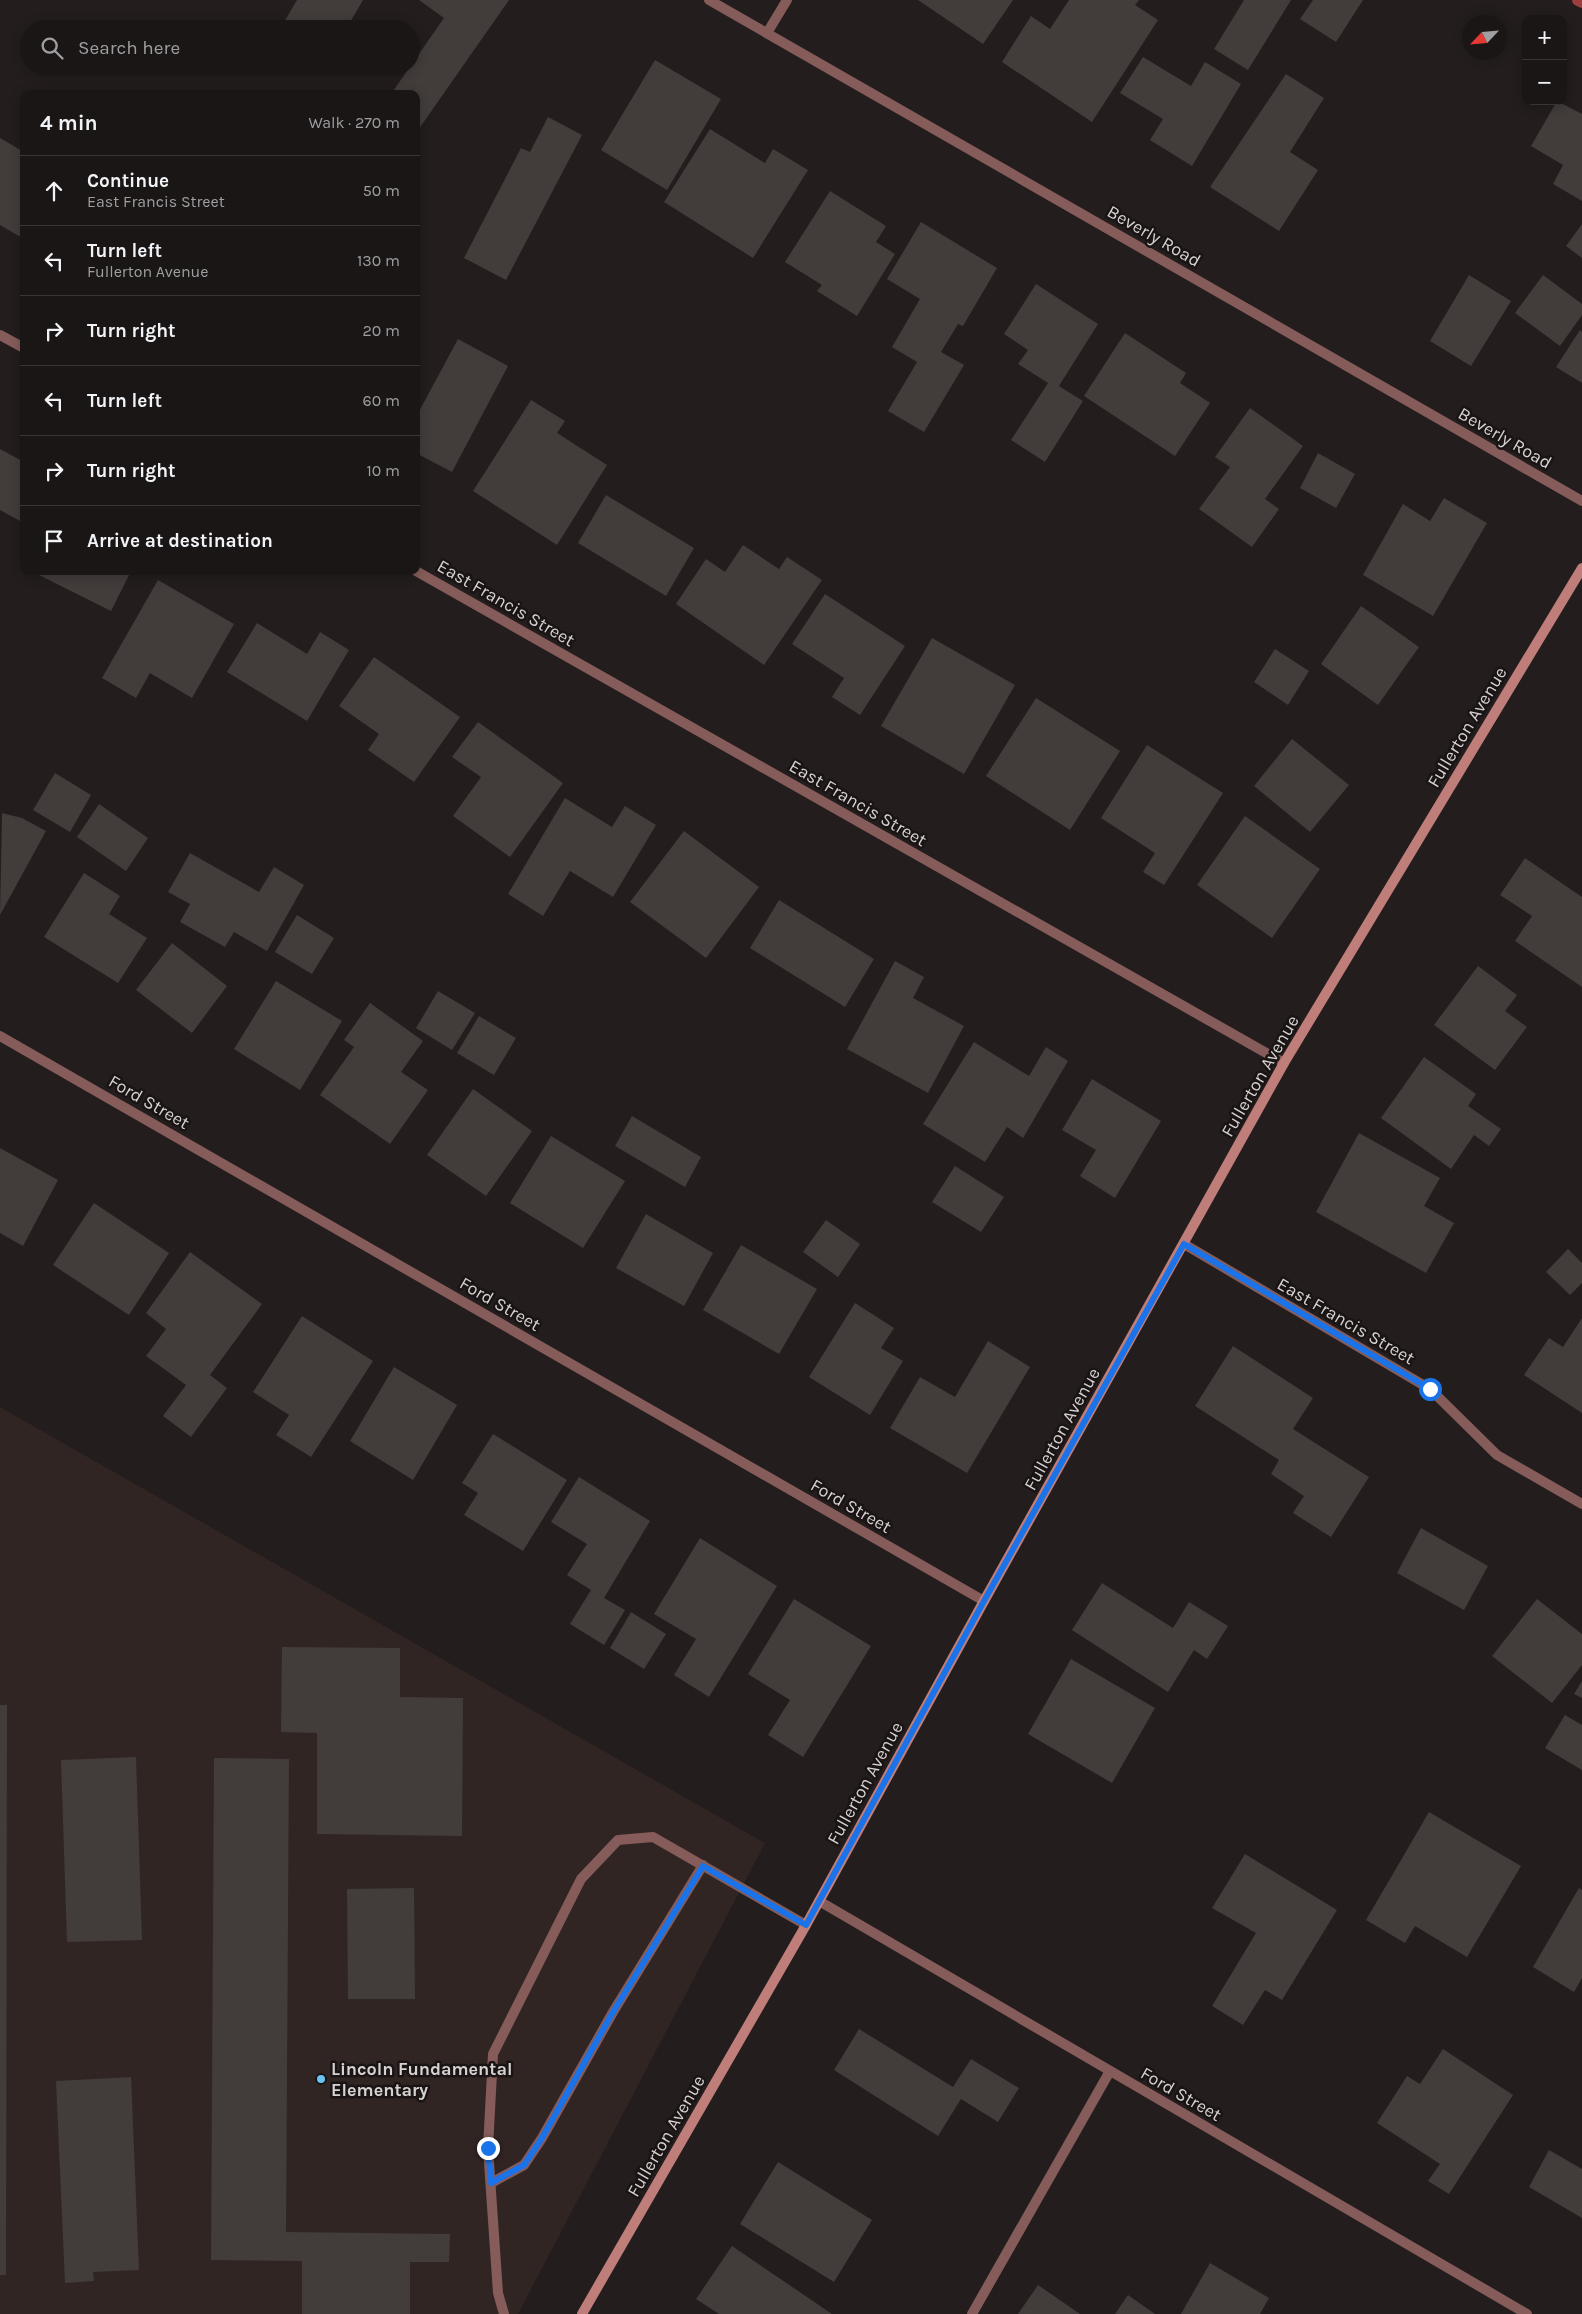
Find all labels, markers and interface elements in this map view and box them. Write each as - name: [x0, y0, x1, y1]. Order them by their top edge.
- north arrow: [1462, 15, 1507, 60]
- map controls: [1522, 15, 1567, 105]
- button: +: [1522, 15, 1567, 60]
- search box: [20, 20, 420, 75]
- icon: search: [38, 34, 66, 62]
- text: Search here: [78, 37, 180, 59]
- button: −: [1522, 60, 1567, 105]
- text: 4 min: [40, 111, 98, 135]
- text: Walk · 270 m: [308, 113, 400, 132]
- text: Continue: [87, 170, 169, 192]
- icon: ahead: [40, 177, 68, 205]
- text: 50 m: [363, 181, 400, 200]
- text: East Francis Street: [87, 192, 225, 211]
- street label: Beverly Road: [1103, 200, 1205, 272]
- text: Turn left: [87, 240, 162, 262]
- icon: left: [40, 247, 68, 275]
- text: 130 m: [357, 251, 400, 270]
- text: Fullerton Avenue: [87, 262, 209, 281]
- icon: right: [40, 317, 68, 345]
- text: Turn right: [87, 320, 176, 342]
- text: 20 m: [362, 321, 400, 340]
- icon: left: [40, 387, 68, 415]
- text: Turn left: [87, 390, 162, 412]
- text: 60 m: [363, 391, 400, 410]
- street label: Beverly Road: [1454, 402, 1556, 474]
- icon: right: [40, 457, 68, 485]
- text: Turn right: [87, 460, 176, 482]
- text: 10 m: [366, 461, 400, 480]
- icon: arrive: [40, 527, 68, 555]
- text: Arrive at destination: [87, 530, 273, 552]
- street label: East Francis Street: [433, 555, 579, 651]
- street label: Fullerton Avenue: [1422, 663, 1512, 791]
- street label: East Francis Street: [785, 755, 931, 851]
- street label: Fullerton Avenue: [1216, 1011, 1304, 1141]
- street label: Ford Street: [105, 1070, 194, 1134]
- street label: Ford Street: [456, 1272, 545, 1336]
- street label: East Francis Street: [1273, 1273, 1419, 1369]
- street label: Fullerton Avenue: [1019, 1364, 1105, 1494]
- route start: [1419, 1378, 1442, 1401]
- street label: Ford Street: [807, 1474, 896, 1538]
- street label: Fullerton Avenue: [822, 1718, 908, 1848]
- place label: Lincoln Fundamental Elementary: [331, 2058, 512, 2101]
- street label: Ford Street: [1137, 2062, 1226, 2126]
- street label: Fullerton Avenue: [622, 2071, 710, 2201]
- marker: Lincoln Fundamental Elementary: [315, 2073, 327, 2085]
- route end: [477, 2137, 500, 2160]

